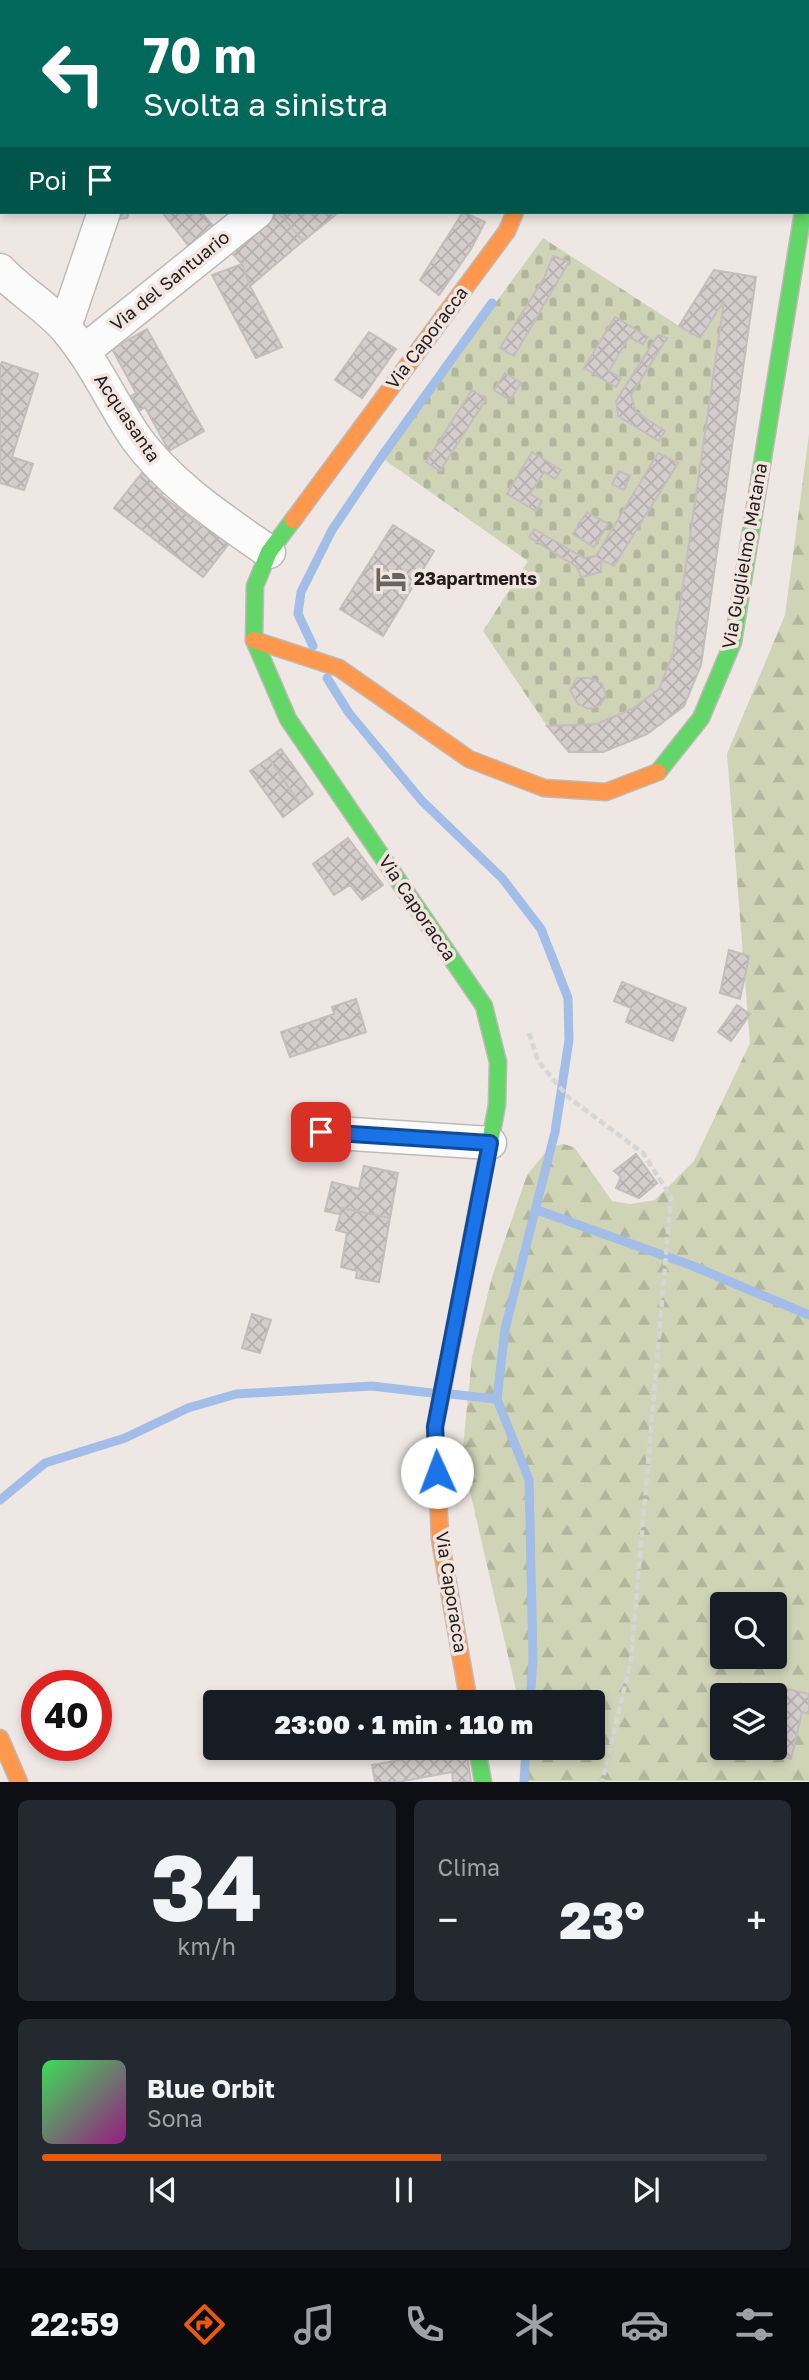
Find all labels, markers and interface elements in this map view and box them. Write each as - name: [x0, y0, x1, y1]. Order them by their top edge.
- text: 70 m: [143, 25, 257, 84]
- icon: left: [28, 28, 119, 119]
- text: Svolta a sinistra: [143, 85, 388, 123]
- icon: arrive: [81, 161, 119, 199]
- text: Poi: [28, 165, 67, 196]
- street label: Via del Santuario: [105, 225, 233, 335]
- street label: Via Caporacca: [381, 282, 472, 393]
- street label: Acquasanta: [90, 369, 165, 466]
- street label: Via Guglielmo Matana: [717, 461, 771, 650]
- hotel icon: 23apartments: [374, 562, 408, 596]
- place label: 23apartments: [414, 567, 537, 589]
- street label: Via Caporacca: [374, 850, 461, 964]
- pin: [291, 1102, 351, 1162]
- icon: arrive: [302, 1113, 340, 1151]
- position arrow: [400, 1435, 474, 1509]
- street label: Via Caporacca: [432, 1530, 472, 1654]
- map controls: [710, 1592, 787, 1760]
- button: search: [710, 1592, 787, 1669]
- speed limit sign: 40: [21, 1670, 112, 1761]
- button: layers: [710, 1683, 787, 1760]
- text: 23:00 · 1 min · 110 m: [275, 1709, 533, 1740]
- text: 34: [151, 1832, 263, 1941]
- text: Clima: [438, 1853, 500, 1881]
- text: 23°: [560, 1888, 645, 1950]
- text: −: [438, 1897, 458, 1942]
- text: +: [746, 1897, 767, 1942]
- text: km/h: [177, 1932, 236, 1960]
- text: Blue Orbit: [147, 2073, 275, 2104]
- text: Sona: [147, 2104, 203, 2132]
- icon: previous: [144, 2171, 182, 2209]
- icon: pause: [385, 2171, 423, 2209]
- icon: next: [627, 2171, 665, 2209]
- icon: directions: [180, 2300, 229, 2349]
- icon: music: [290, 2300, 339, 2349]
- icon: phone: [400, 2300, 449, 2349]
- icon: climate: [510, 2300, 559, 2349]
- icon: car: [620, 2300, 669, 2349]
- icon: filters: [730, 2300, 779, 2349]
- text: 22:59: [30, 2305, 120, 2343]

